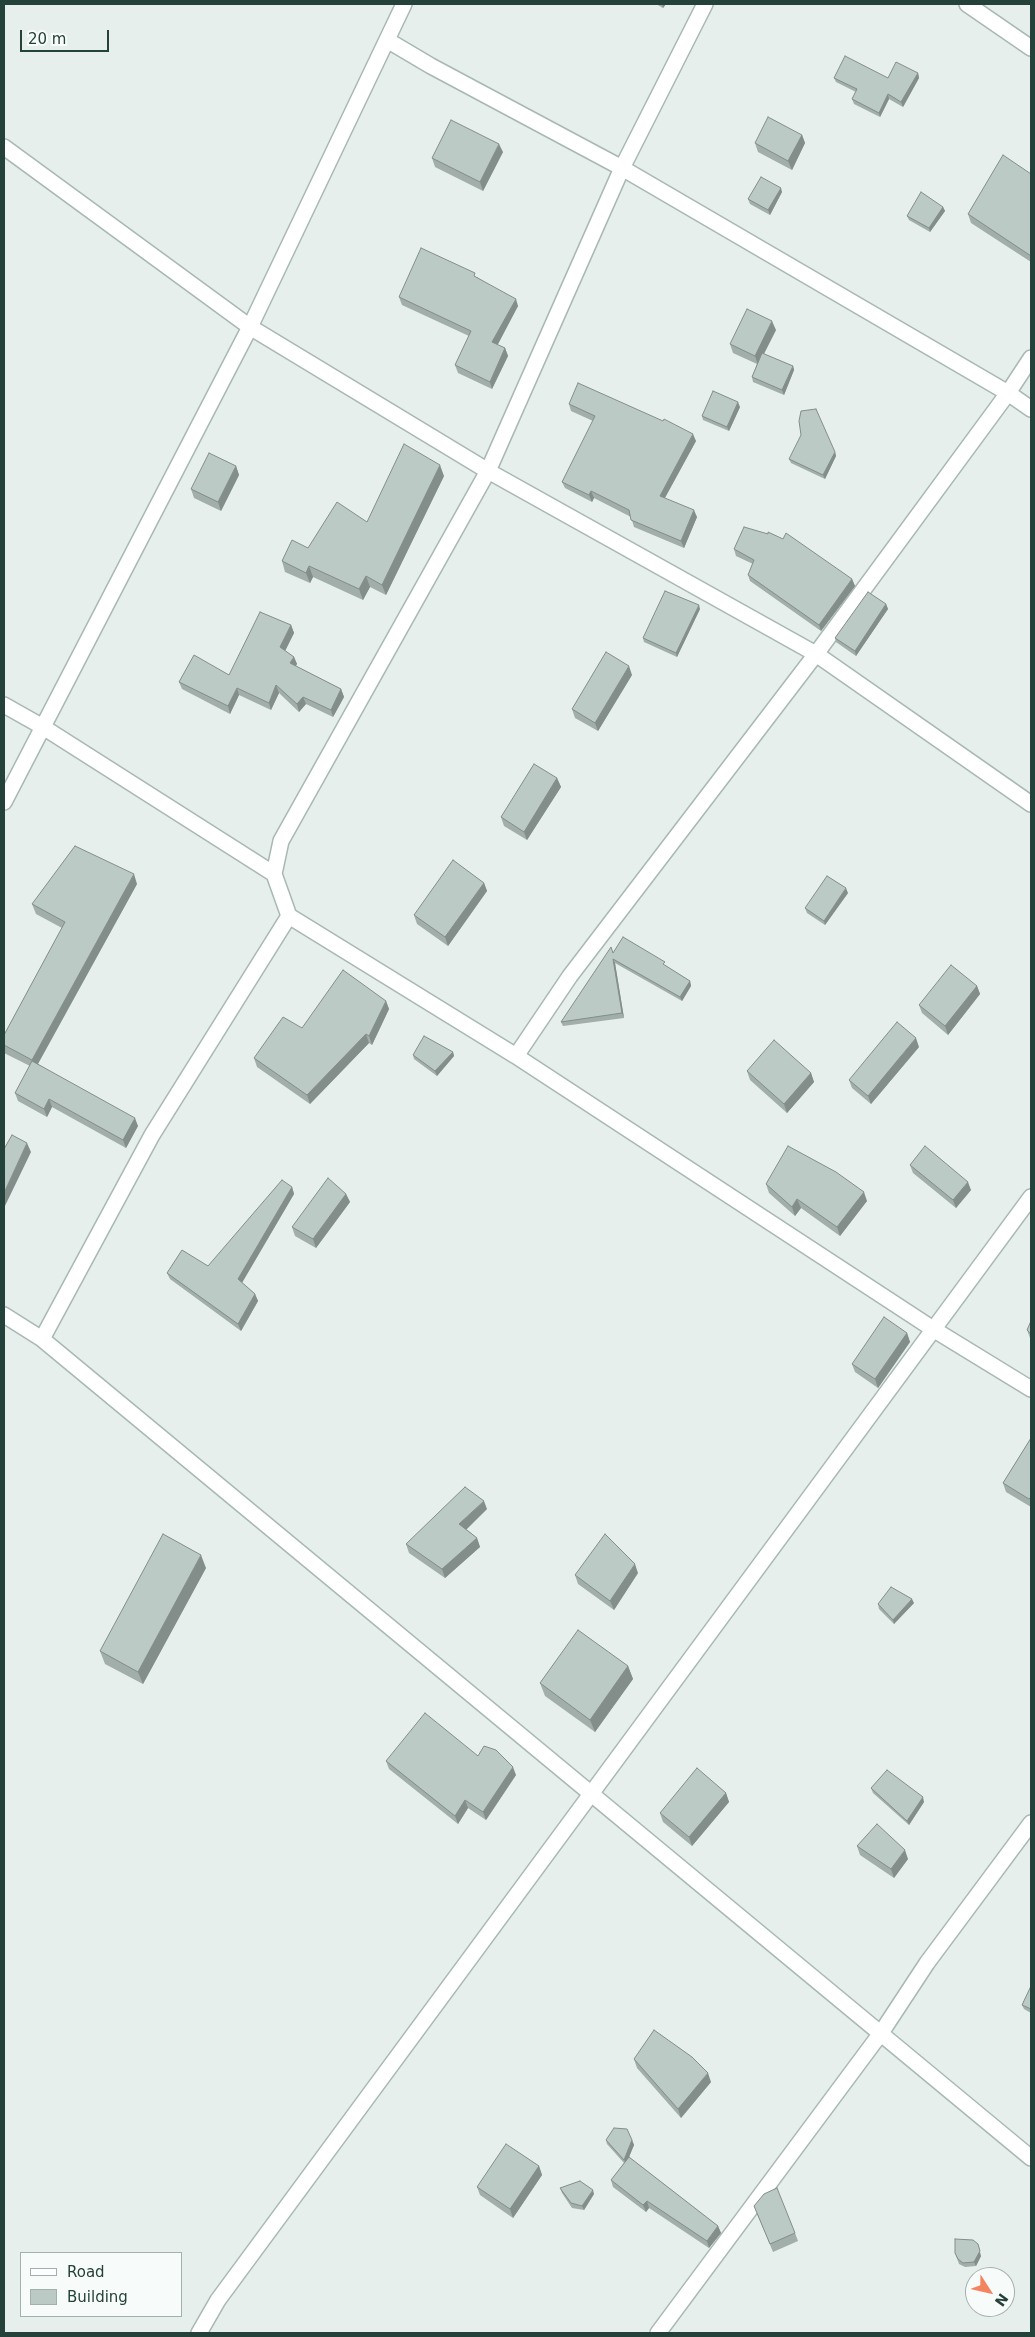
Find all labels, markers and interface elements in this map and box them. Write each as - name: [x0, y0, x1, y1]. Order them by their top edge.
- scale bar: [22, 20, 111, 52]
- text: 20 m: [28, 30, 66, 48]
- legend: [20, 2252, 182, 2317]
- text: Road: [67, 2263, 105, 2281]
- north arrow: [965, 2267, 1015, 2317]
- text: Building: [67, 2288, 128, 2306]
- text: N: [992, 2291, 1011, 2309]

